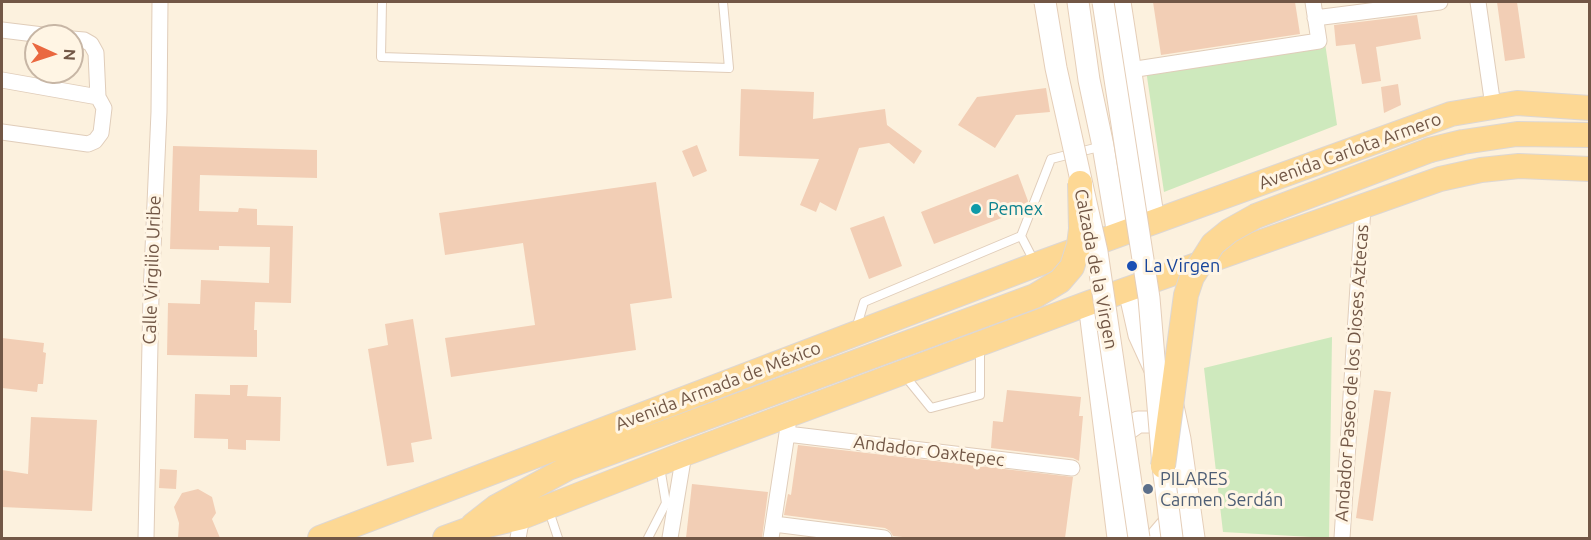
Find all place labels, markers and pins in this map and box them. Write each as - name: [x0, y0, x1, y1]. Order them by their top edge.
- place label: Pemex: [988, 198, 1043, 220]
- marker: Pemex: [969, 202, 983, 216]
- place label: La Virgen: [1144, 255, 1220, 277]
- marker: La Virgen: [1125, 259, 1139, 273]
- place label: PILARES Carmen Serdán: [1160, 468, 1283, 510]
- marker: PILARES Carmen Serdán: [1141, 482, 1155, 496]

